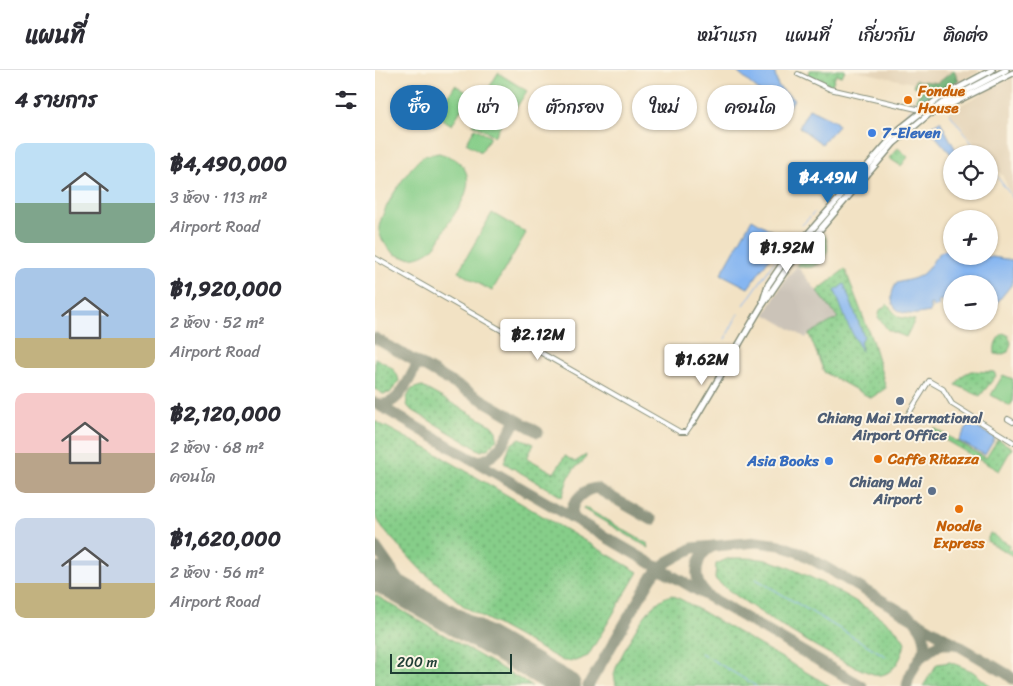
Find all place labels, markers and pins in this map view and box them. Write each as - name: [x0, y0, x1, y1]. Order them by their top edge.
- place label: Fondue House: [917, 78, 966, 121]
- marker: Fondue House: [902, 94, 914, 106]
- place label: 7-Eleven: [882, 120, 942, 146]
- marker: 7-Eleven: [866, 127, 878, 139]
- pin: ฿4.49M: [787, 162, 869, 204]
- pin: ฿1.92M: [746, 232, 828, 274]
- pin: ฿2.12M: [497, 318, 579, 361]
- pin: ฿1.62M: [661, 344, 743, 386]
- marker: Chiang Mai International Airport Office: [894, 395, 906, 407]
- place label: Chiang Mai International Airport Office: [817, 405, 983, 448]
- place label: Caffe Ritazza: [887, 446, 979, 472]
- place label: Asia Books: [746, 448, 820, 474]
- marker: Caffe Ritazza: [872, 453, 884, 465]
- marker: Asia Books: [823, 455, 835, 467]
- place label: Chiang Mai Airport: [849, 469, 923, 512]
- marker: Chiang Mai Airport: [926, 485, 938, 497]
- marker: Noodle Express: [953, 503, 965, 515]
- place label: Noodle Express: [933, 513, 986, 556]

